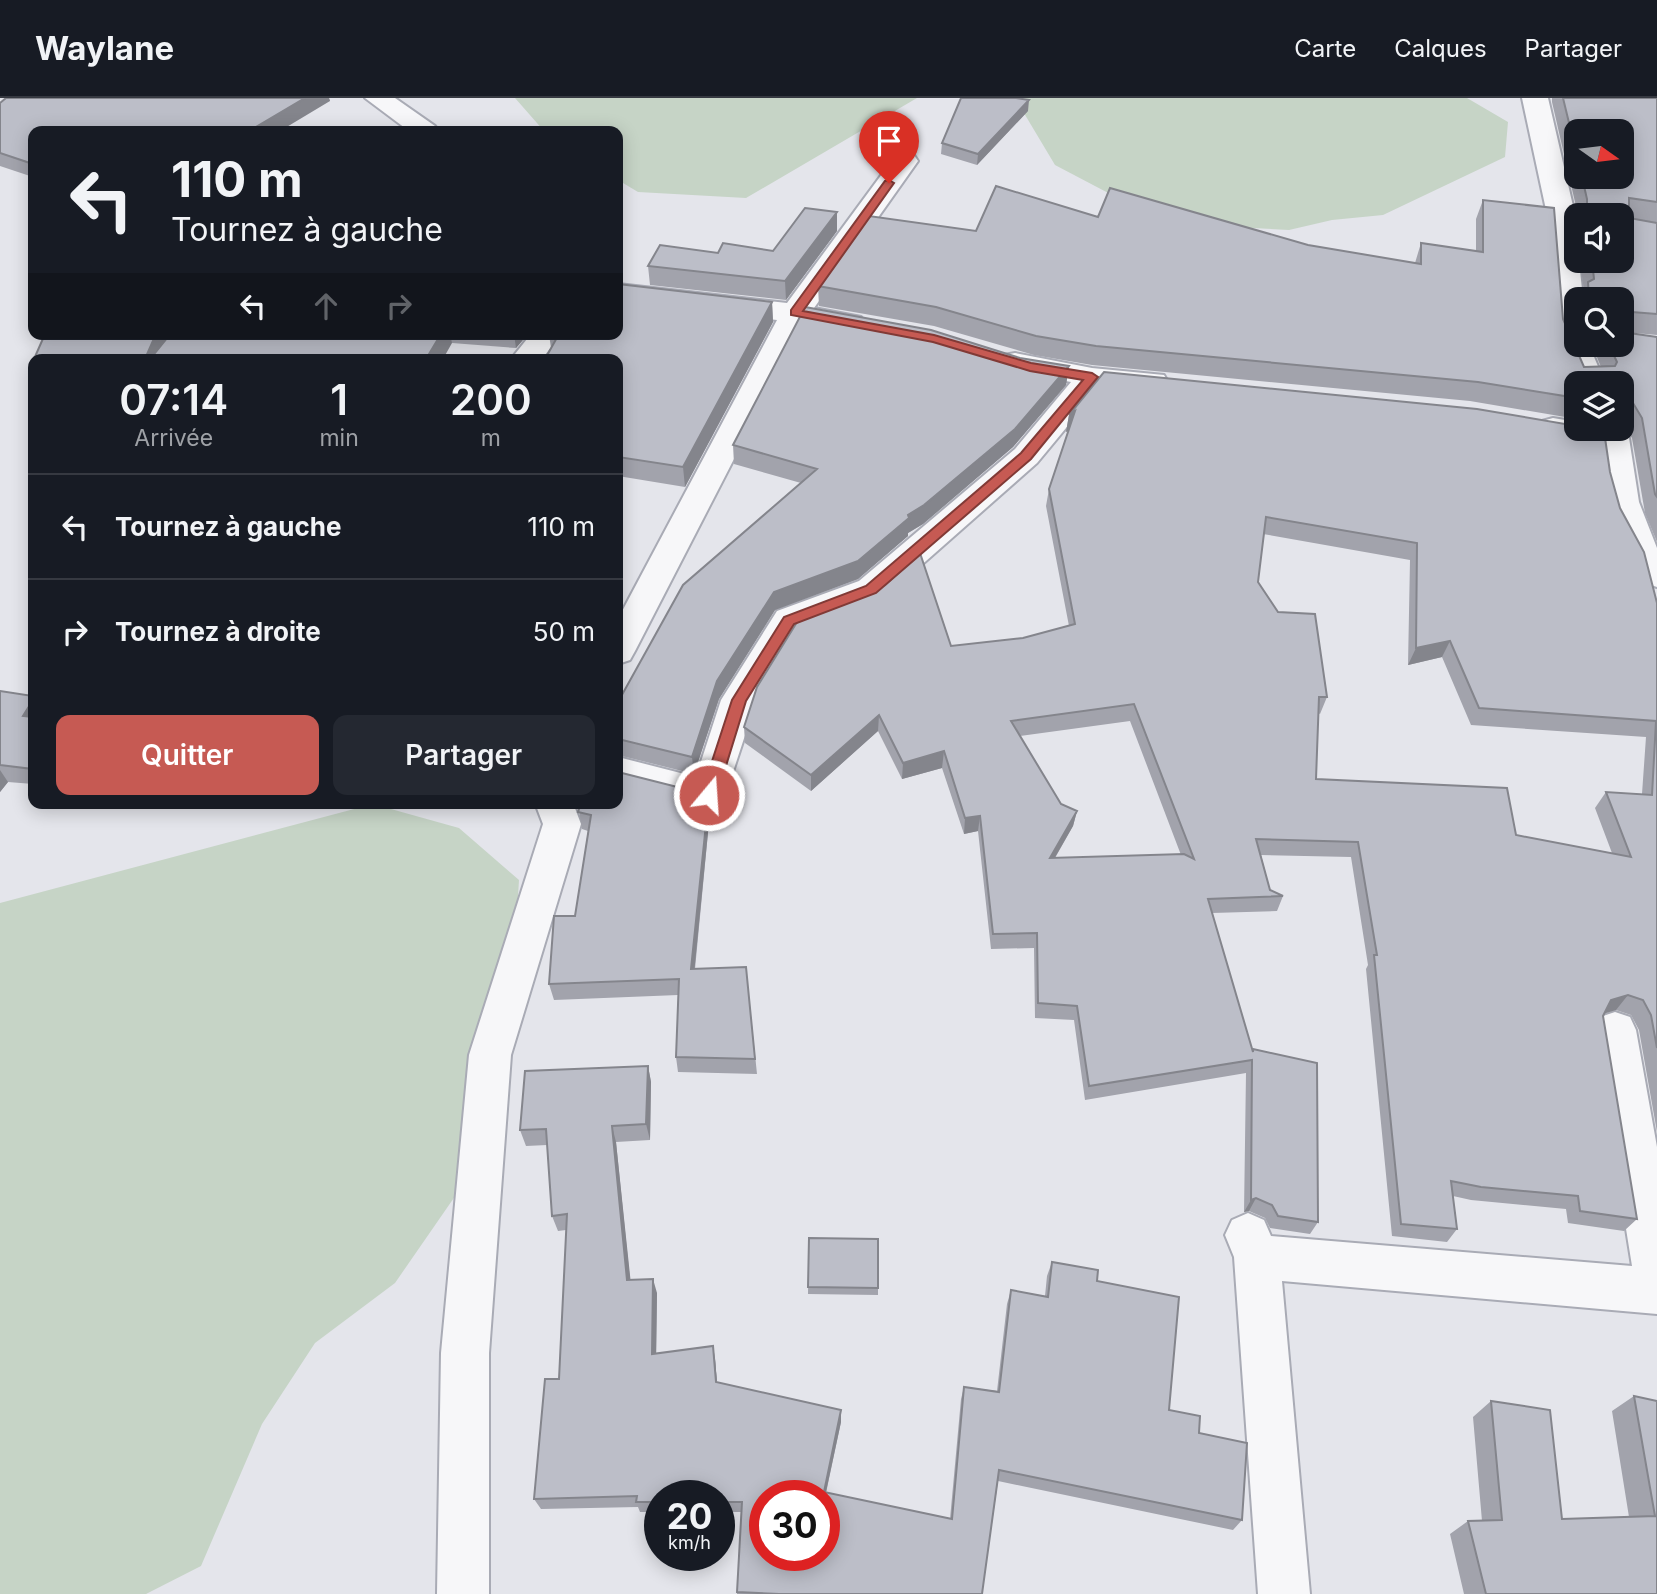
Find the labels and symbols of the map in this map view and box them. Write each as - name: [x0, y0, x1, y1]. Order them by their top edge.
- pin: [859, 111, 919, 183]
- north arrow: [1564, 119, 1634, 189]
- position arrow: [672, 758, 746, 832]
- speed limit sign: 30: [749, 1480, 840, 1571]

